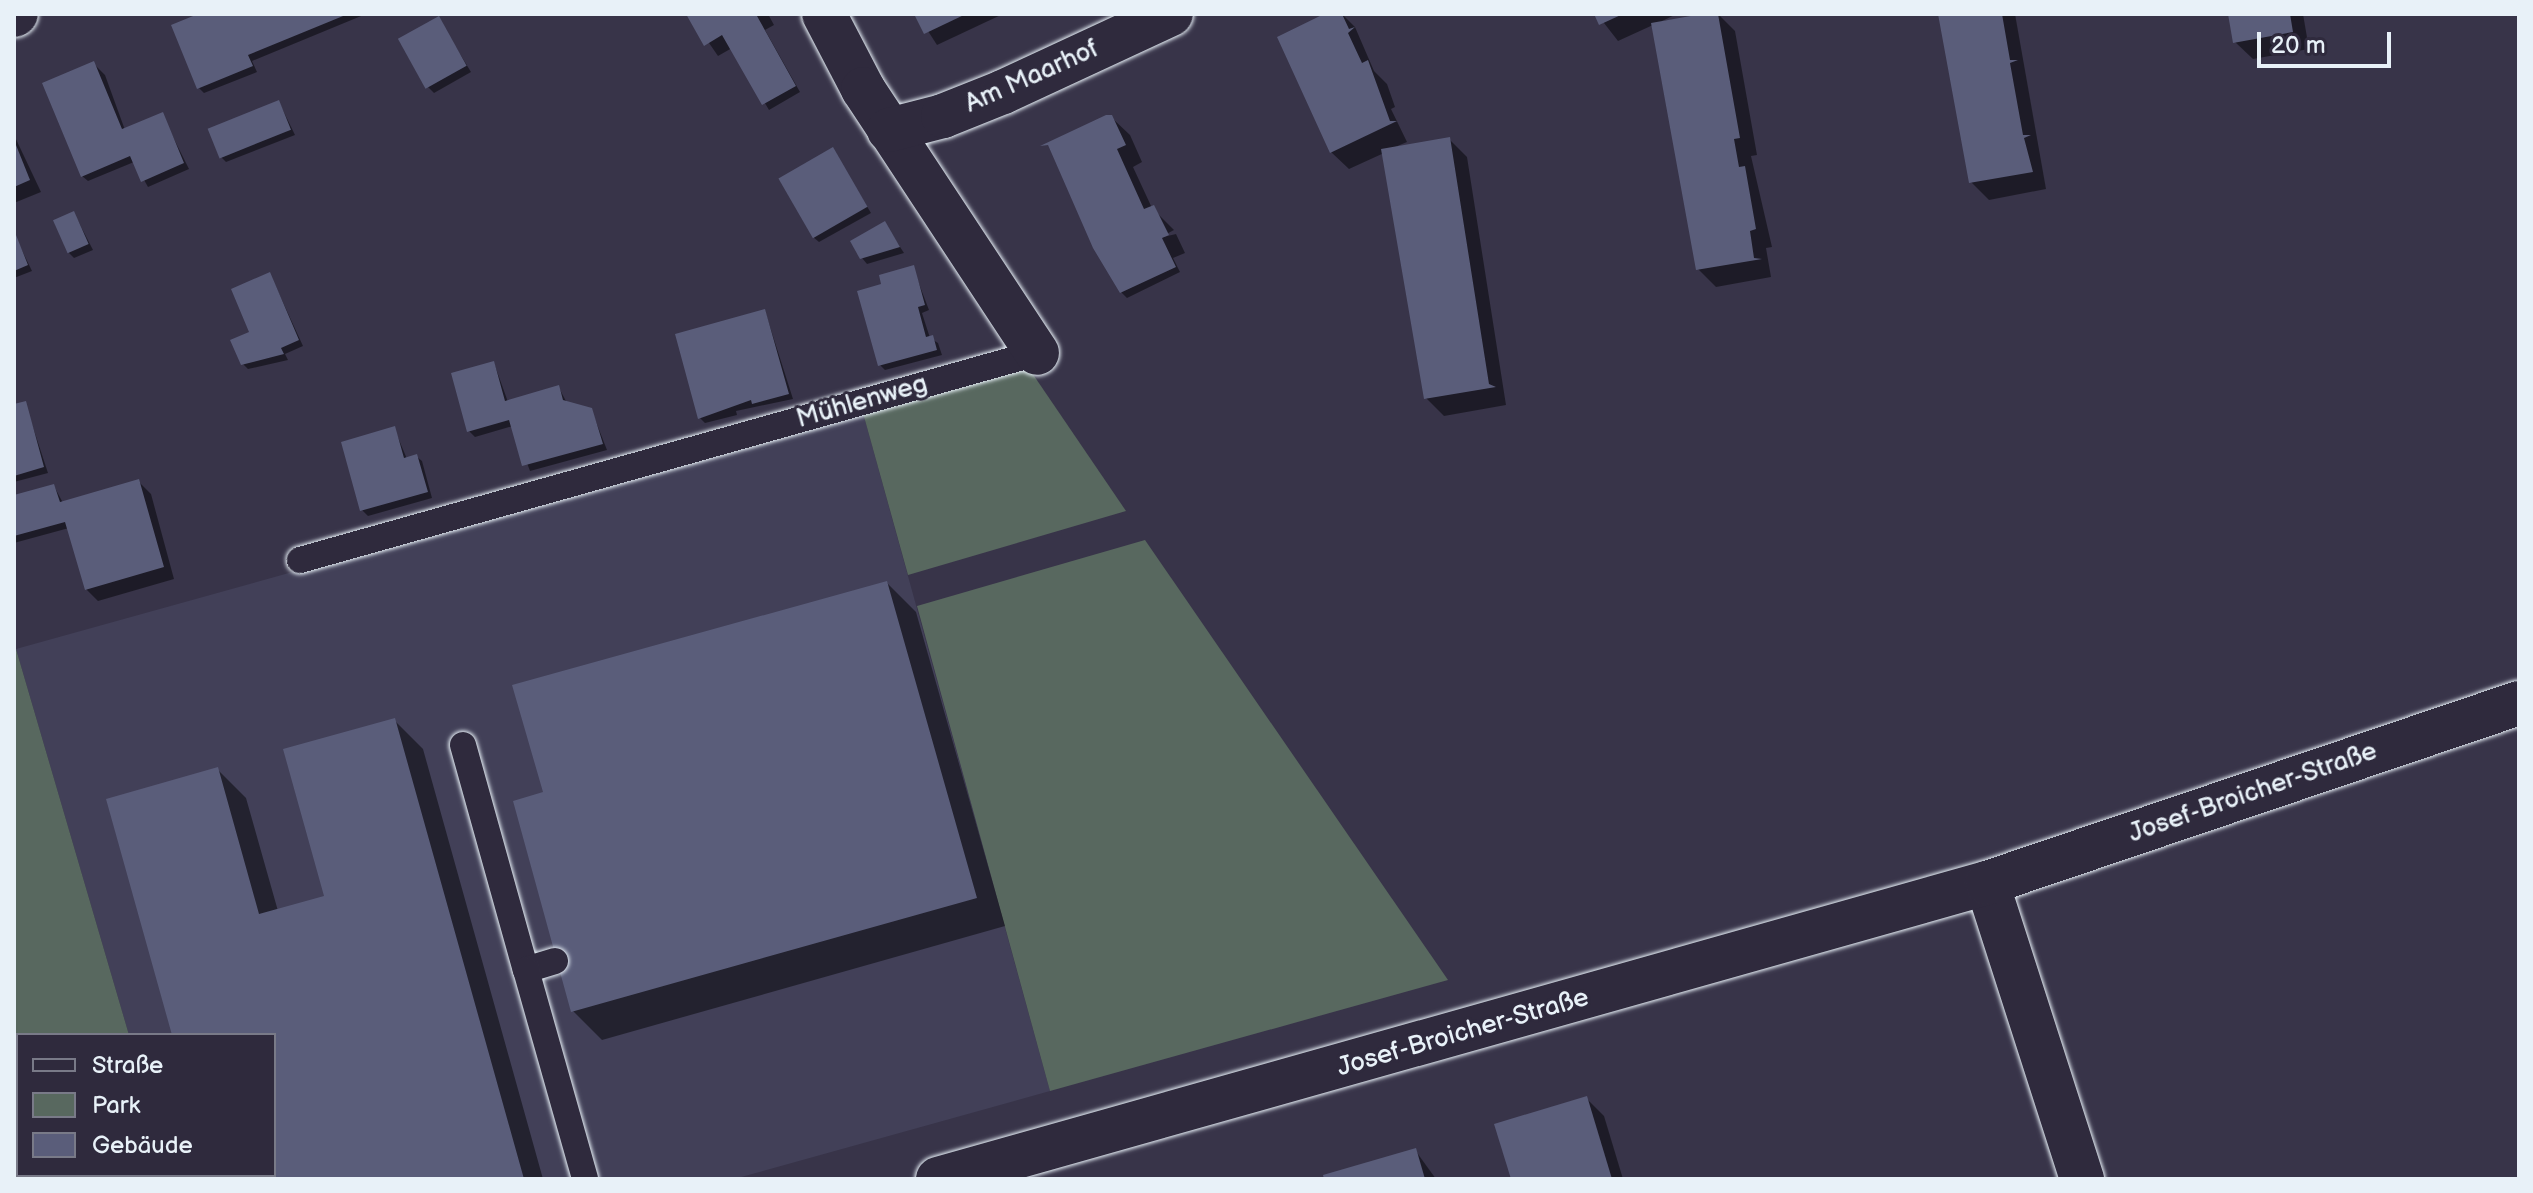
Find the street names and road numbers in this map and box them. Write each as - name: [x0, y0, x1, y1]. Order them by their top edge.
- street label: Am Maarhof: [960, 34, 1104, 120]
- street label: Mühlenweg: [793, 368, 931, 436]
- street label: Josef-Broicher-Straße: [2125, 736, 2381, 850]
- street label: Josef-Broicher-Straße: [1334, 982, 1592, 1084]

